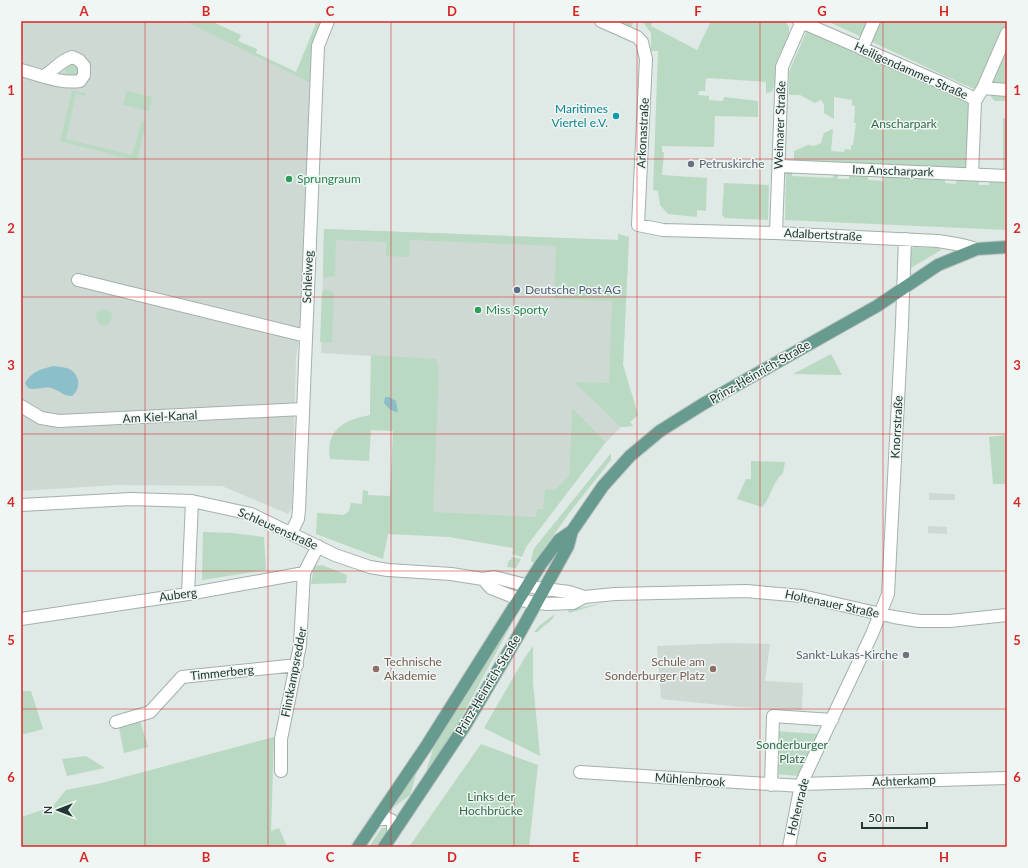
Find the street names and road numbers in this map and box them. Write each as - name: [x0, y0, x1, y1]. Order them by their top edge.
- street label: Heiligendammer Straße: [852, 39, 970, 102]
- street label: Weimarer Straße: [770, 80, 789, 169]
- street label: Arkonastraße: [633, 97, 652, 169]
- street label: Im Anscharpark: [852, 162, 935, 179]
- street label: Adalbertstraße: [784, 225, 862, 244]
- street label: Schleiweg: [299, 250, 316, 304]
- street label: Prinz-Heinrich-Straße: [707, 337, 813, 407]
- street label: Knorrstraße: [887, 395, 906, 459]
- street label: Am Kiel-Kanal: [122, 407, 198, 426]
- street label: Schleusenstraße: [236, 504, 321, 553]
- street label: Auberg: [158, 584, 198, 605]
- street label: Holtenauer Straße: [784, 586, 881, 621]
- street label: Flintkampsredder: [277, 625, 310, 718]
- street label: Prinz-Heinrich-Straße: [452, 632, 523, 737]
- street label: Timmerberg: [189, 662, 255, 683]
- street label: Mühlenbrook: [654, 770, 727, 790]
- street label: Achterkamp: [872, 772, 936, 789]
- street label: Hohenrade: [783, 777, 812, 837]

